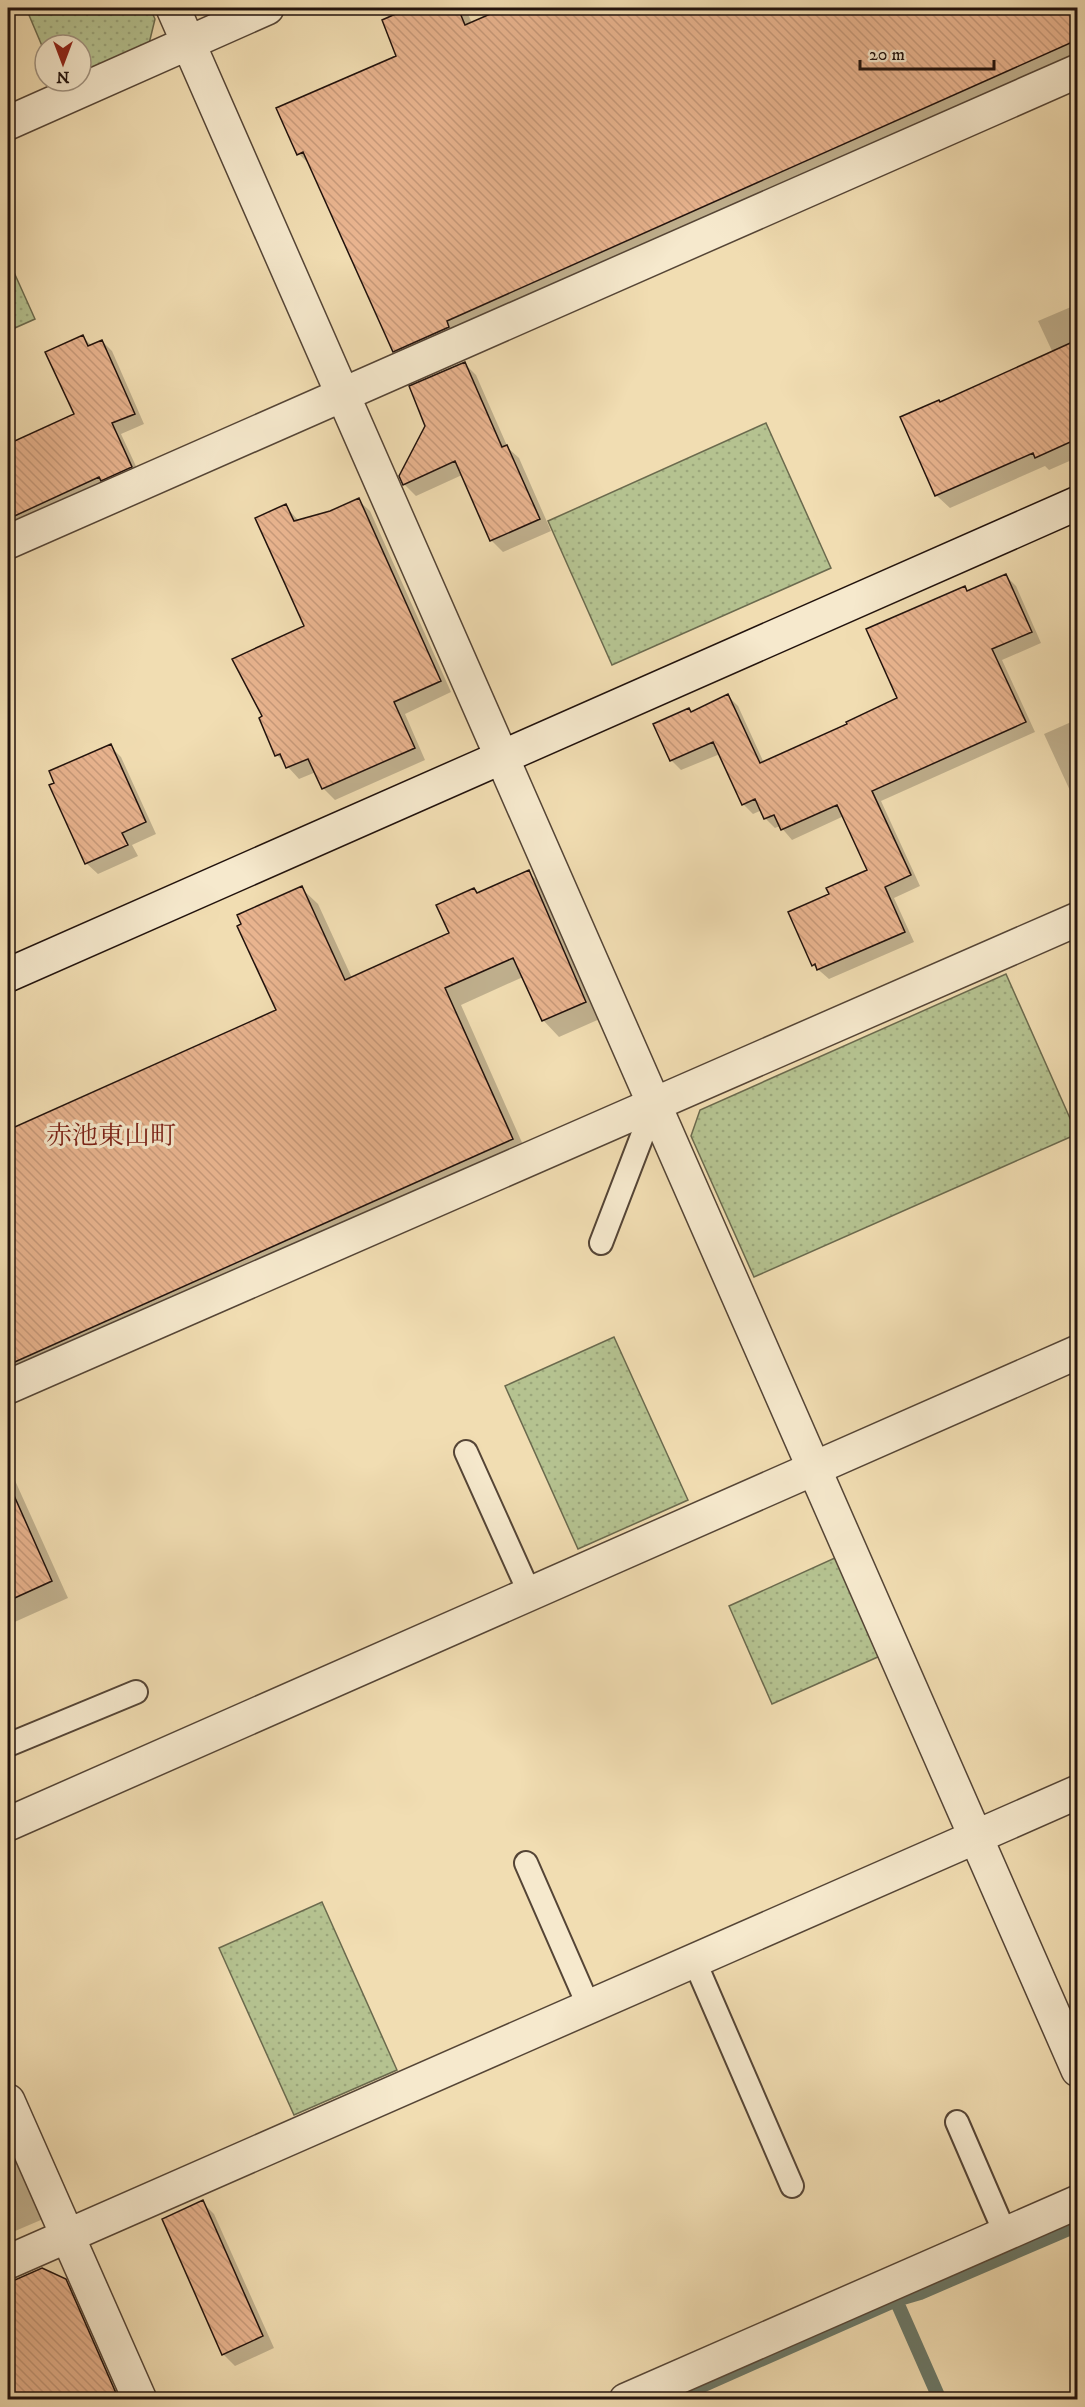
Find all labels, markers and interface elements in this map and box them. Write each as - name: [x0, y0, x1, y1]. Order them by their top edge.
- north arrow: [33, 33, 93, 93]
- scale bar: [860, 33, 994, 71]
- text: 20 m: [869, 44, 905, 66]
- text: N: [56, 67, 70, 87]
- district label: 赤池東山町: [46, 1120, 176, 1153]

